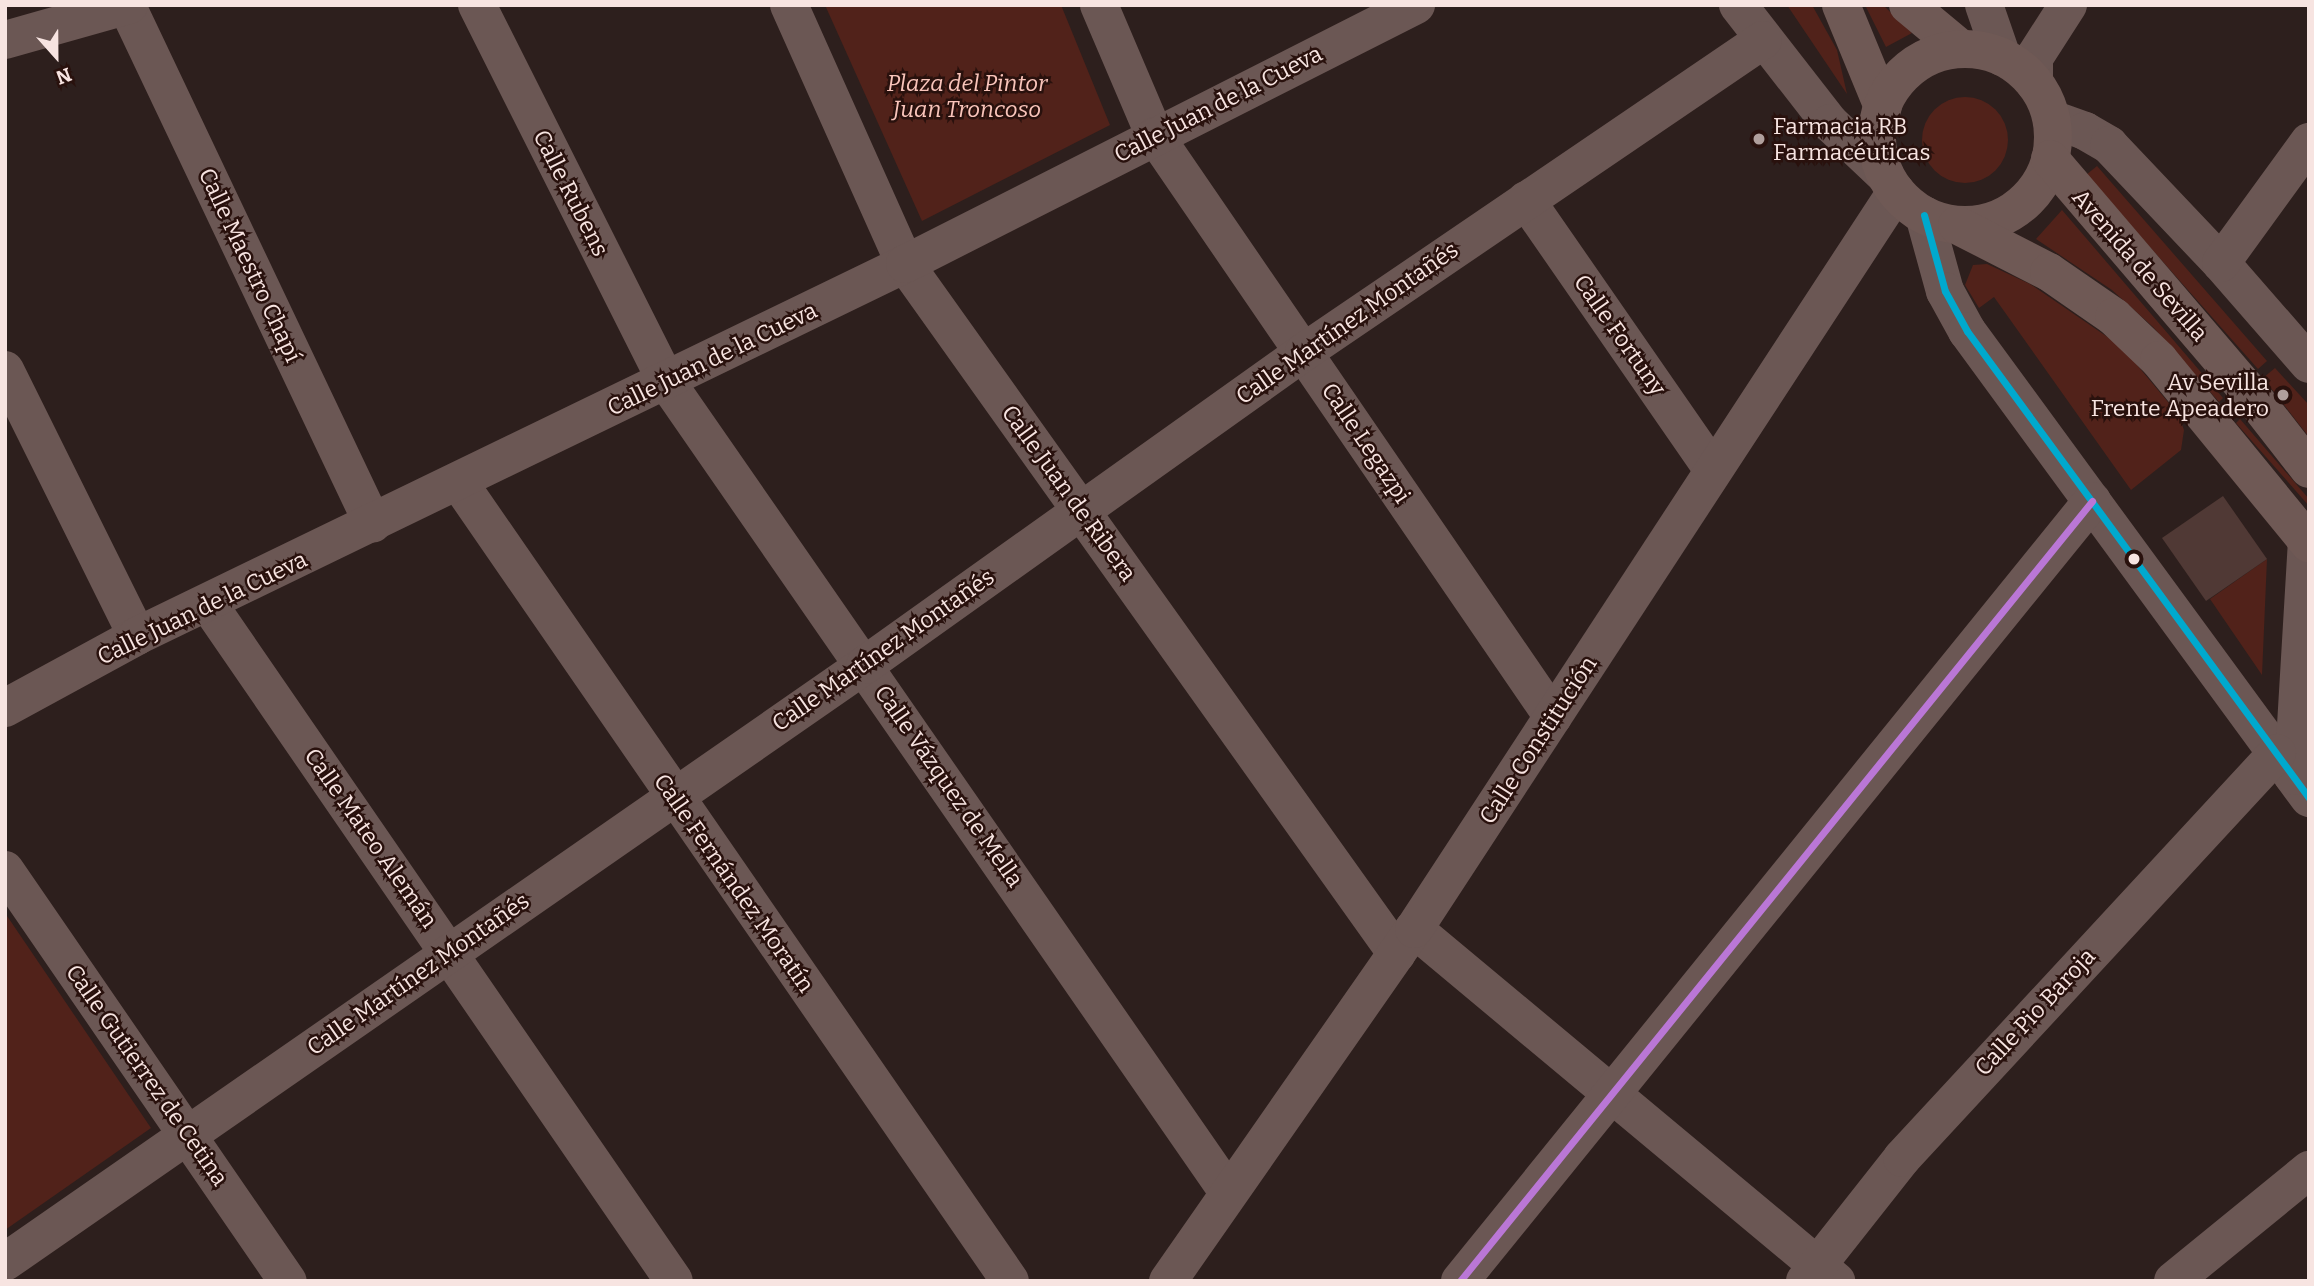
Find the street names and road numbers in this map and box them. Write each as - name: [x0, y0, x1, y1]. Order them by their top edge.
- street label: Calle Juan de la Cueva: [1109, 40, 1327, 168]
- street label: Calle Rubens: [527, 125, 615, 261]
- street label: Calle Maestro Chapí: [193, 164, 307, 366]
- street label: Avenida de Sevilla: [2067, 183, 2213, 347]
- street label: Calle Martínez Montañés: [1231, 236, 1463, 410]
- street label: Calle Fortuny: [1568, 269, 1672, 401]
- street label: Calle Juan de la Cueva: [603, 296, 821, 422]
- street label: Calle Legazpi: [1316, 378, 1416, 508]
- street label: Calle Juan de Ribera: [996, 399, 1142, 587]
- street label: Calle Juan de la Cueva: [93, 545, 311, 671]
- street label: Calle Martínez Montañés: [767, 563, 999, 737]
- street label: Calle Constitución: [1474, 651, 1602, 829]
- street label: Calle Vázquez de Mella: [869, 680, 1029, 892]
- street label: Calle Mateo Alemán: [299, 743, 443, 933]
- street label: Calle Fernández Moratín: [648, 768, 820, 998]
- street label: Calle Martínez Montañés: [302, 887, 534, 1061]
- street label: Calle Pio Baroja: [1969, 943, 2101, 1081]
- street label: Calle Gutierrez de Cetina: [60, 959, 234, 1191]

